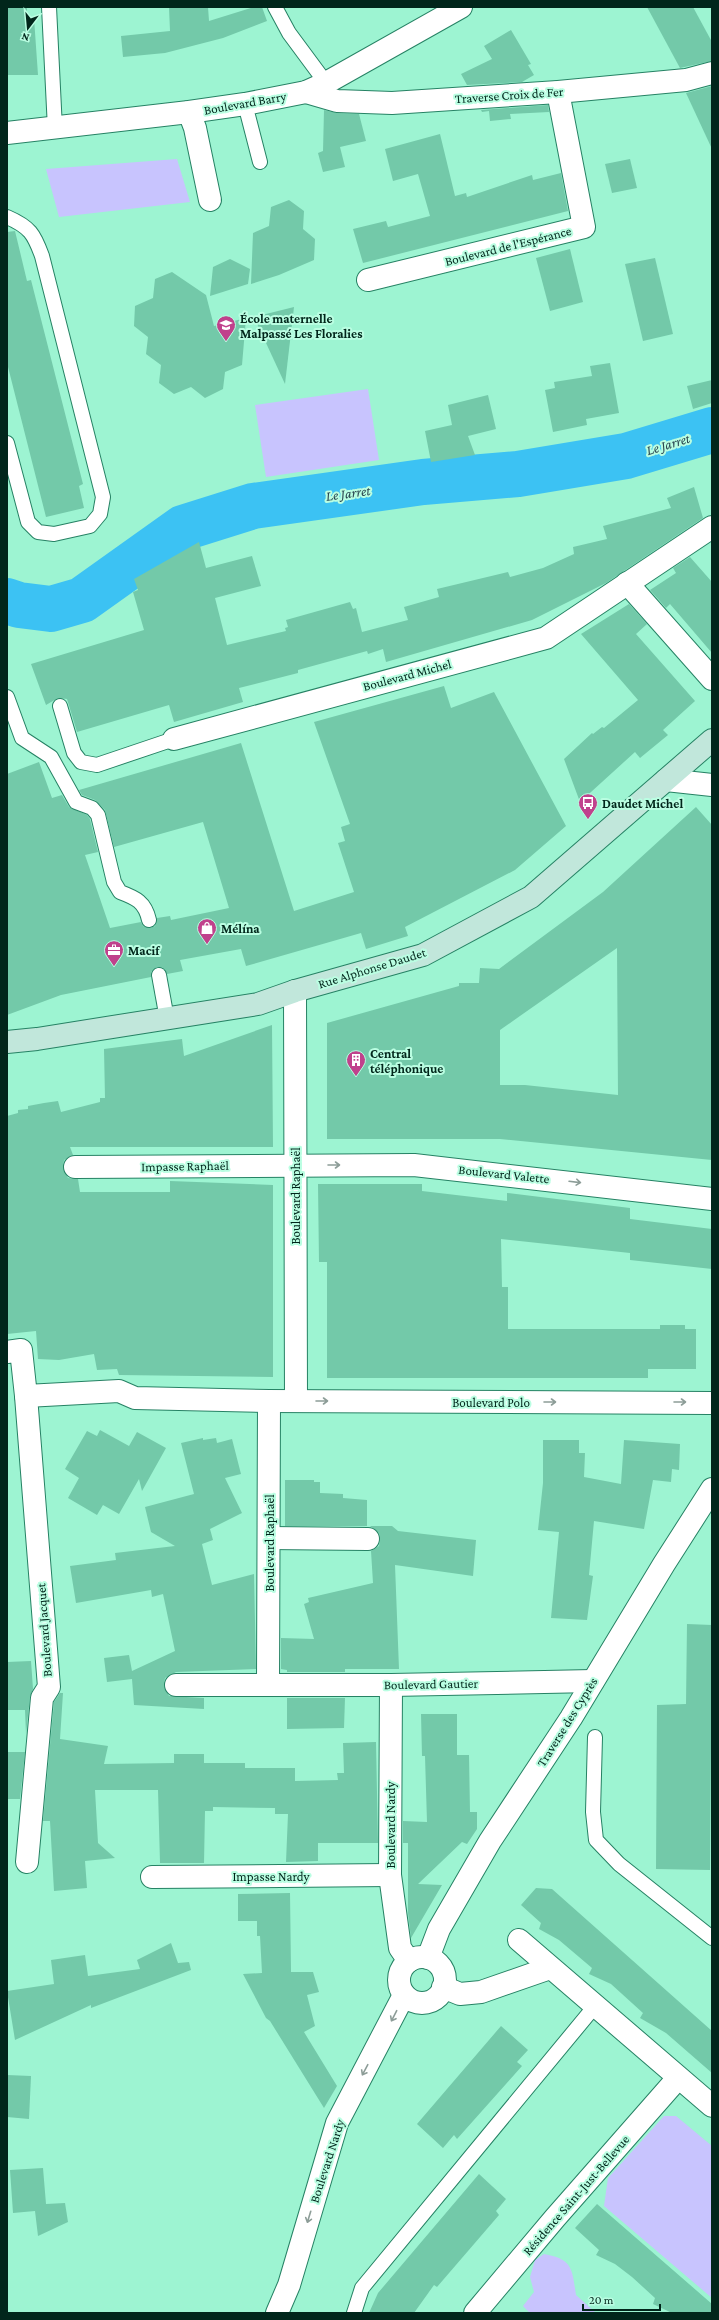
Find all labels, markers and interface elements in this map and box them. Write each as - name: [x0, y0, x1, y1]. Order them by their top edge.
- north arrow: [8, 8, 48, 48]
- text: N: [20, 31, 31, 44]
- street label: Traverse Croix de Fer: [454, 84, 564, 106]
- street label: Boulevard Barry: [203, 88, 288, 118]
- street label: Boulevard de l'Espérance: [443, 223, 573, 269]
- place label: École maternelle Malpassé Les Floralies: [240, 311, 362, 341]
- school or university icon: École maternelle Malpassé Les Floralies: [215, 314, 237, 342]
- water label: Le Jarret: [644, 430, 692, 458]
- water label: Le Jarret: [325, 482, 372, 504]
- street label: Boulevard Michel: [361, 656, 453, 694]
- bus stop icon: Daudet Michel: [577, 792, 599, 820]
- place label: Daudet Michel: [602, 796, 683, 811]
- shop icon: Mélína: [196, 917, 218, 945]
- place label: Mélína: [221, 921, 260, 936]
- office icon: Macif: [103, 939, 125, 967]
- place label: Macif: [128, 943, 160, 958]
- street label: Rue Alphonse Daudet: [316, 944, 428, 992]
- place label: Central téléphonique: [370, 1046, 443, 1076]
- building icon: Central téléphonique: [345, 1049, 367, 1077]
- street label: Boulevard Raphaël: [288, 1147, 303, 1245]
- street label: Impasse Raphaël: [141, 1158, 230, 1174]
- one-way arrow: [327, 1161, 340, 1169]
- street label: Boulevard Valette: [458, 1162, 550, 1186]
- one-way arrow: [568, 1178, 581, 1186]
- street label: Boulevard Polo: [452, 1395, 530, 1410]
- one-way arrow: [315, 1397, 328, 1405]
- one-way arrow: [543, 1398, 556, 1406]
- one-way arrow: [673, 1399, 686, 1406]
- street label: Boulevard Raphaël: [262, 1494, 277, 1592]
- street label: Boulevard Jacquet: [33, 1582, 55, 1677]
- street label: Traverse des Cyprès: [533, 1675, 601, 1769]
- street label: Boulevard Gautier: [384, 1676, 479, 1692]
- street label: Boulevard Nardy: [383, 1781, 398, 1868]
- street label: Impasse Nardy: [232, 1869, 311, 1884]
- one-way arrow: [390, 2009, 397, 2021]
- one-way arrow: [361, 2064, 369, 2076]
- street label: Boulevard Nardy: [306, 2116, 348, 2205]
- street label: Résidence Saint-Just-Bellevue: [520, 2132, 633, 2258]
- one-way arrow: [305, 2210, 312, 2223]
- scale bar: [583, 2286, 660, 2312]
- text: 20 m: [589, 2293, 614, 2307]

